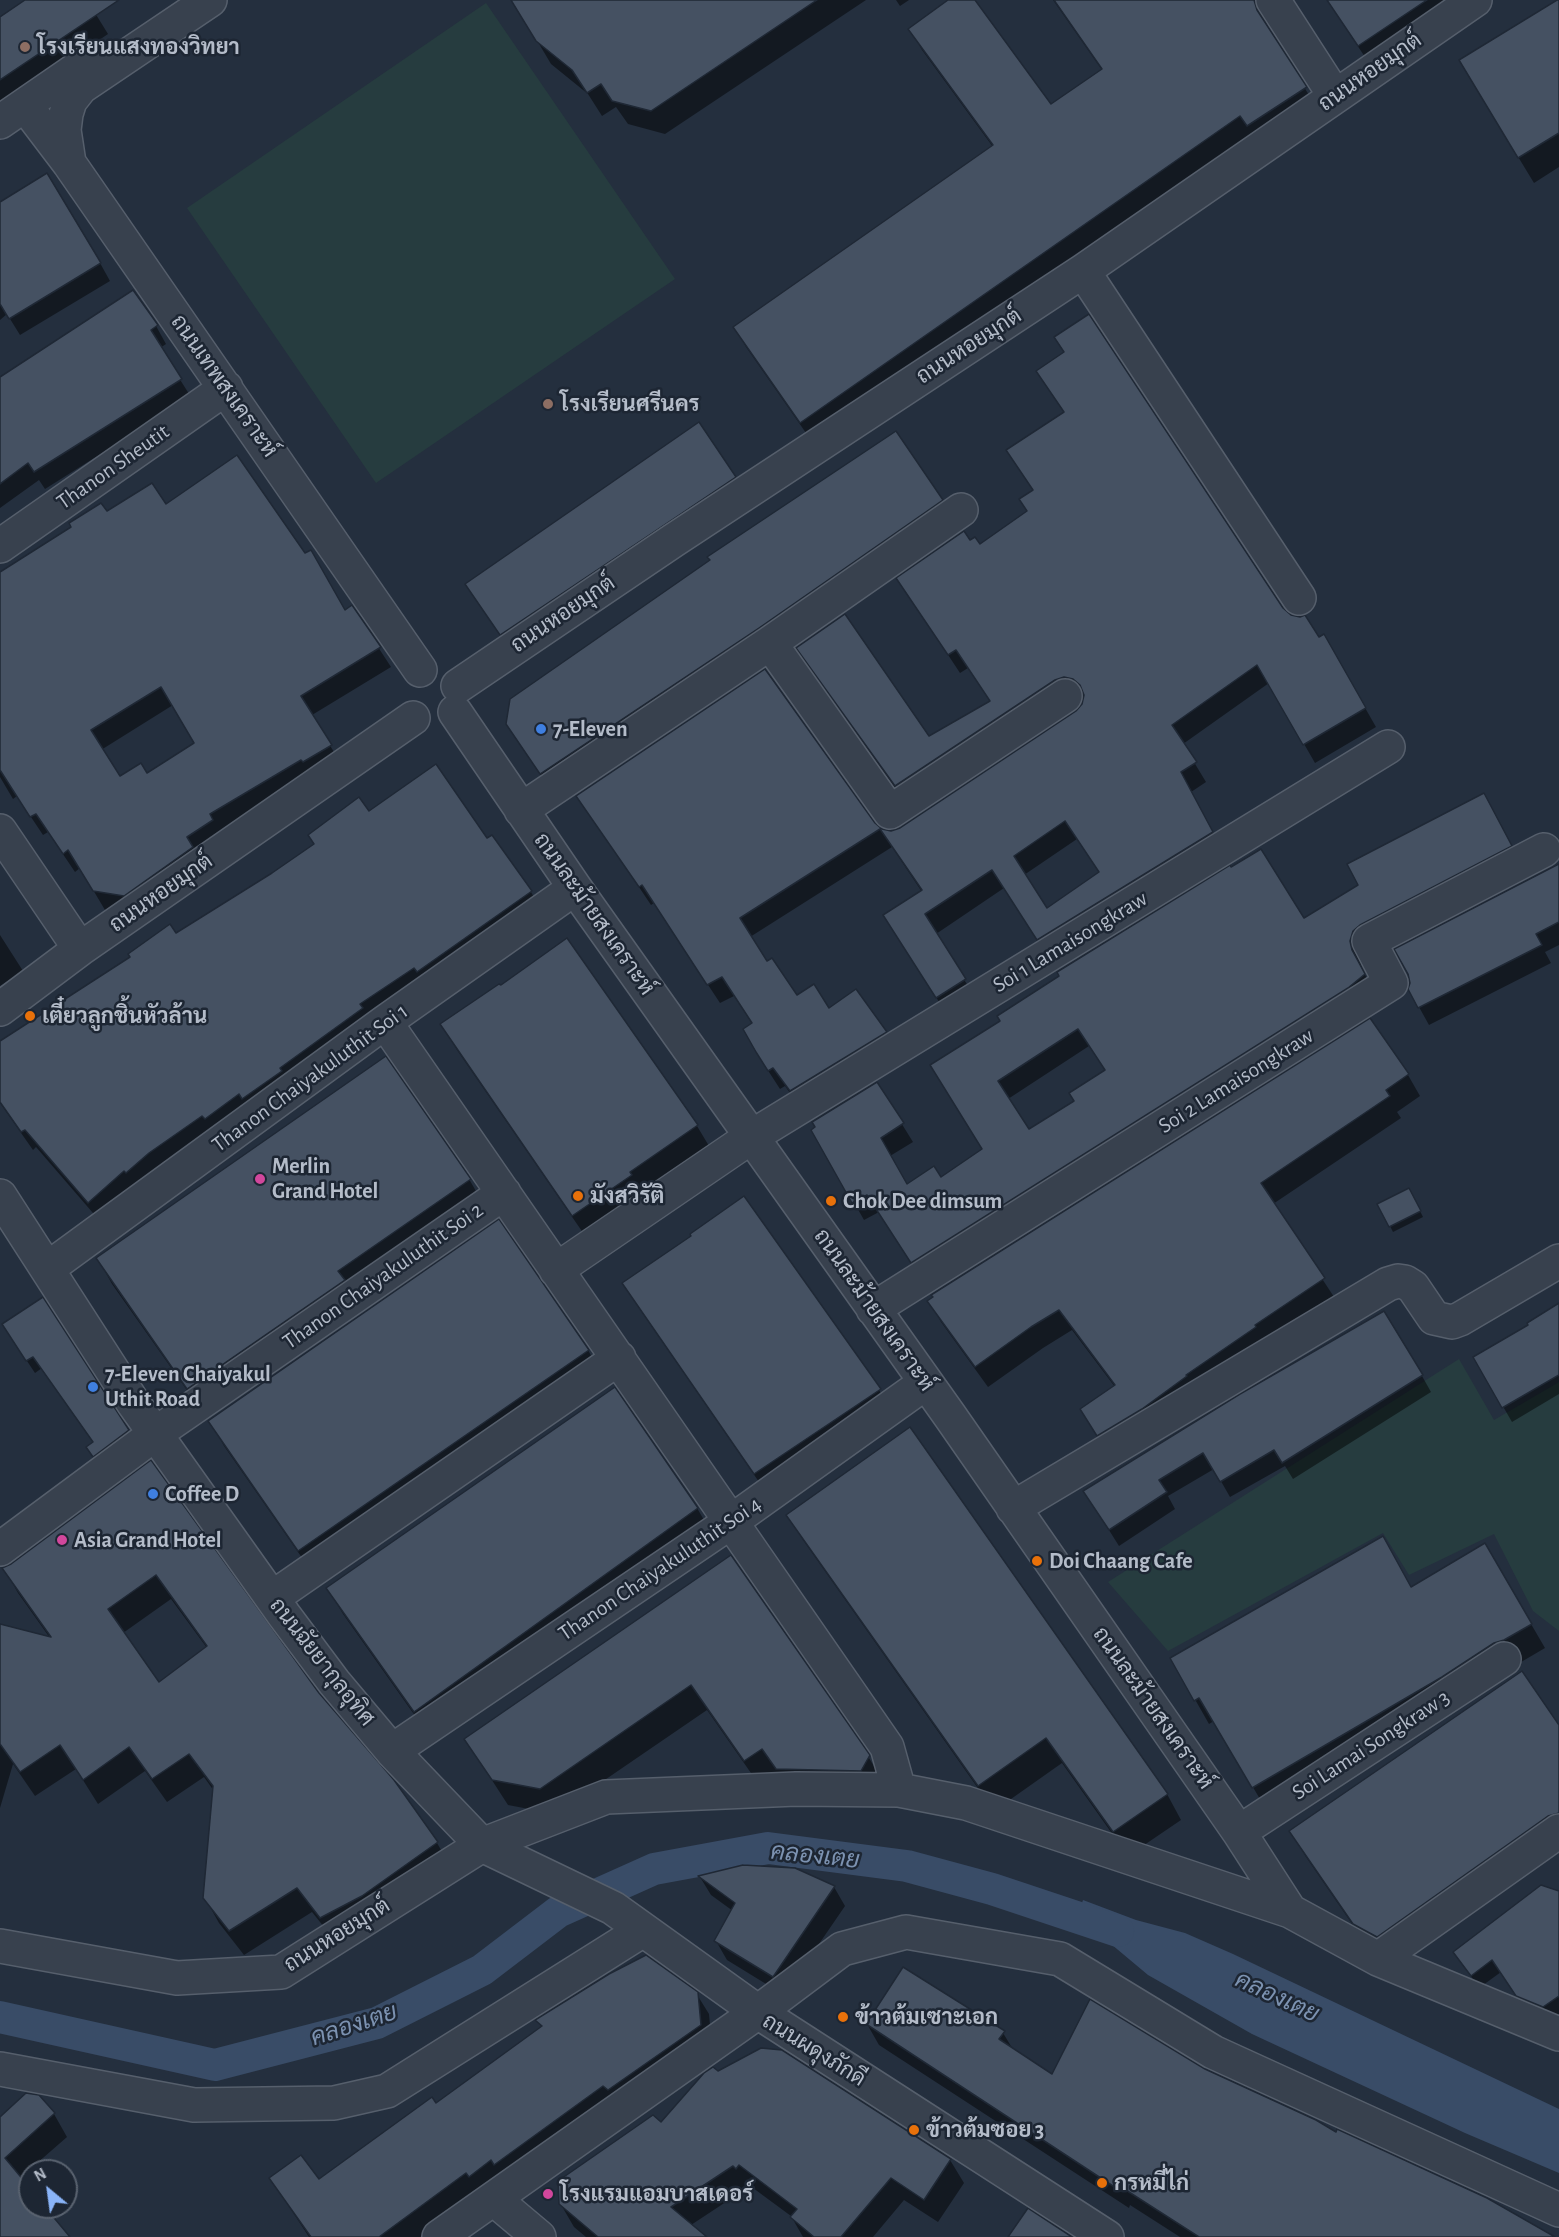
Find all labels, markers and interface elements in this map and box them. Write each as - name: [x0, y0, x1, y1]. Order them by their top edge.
- street label: ถนนหอยมุกต์: [1313, 27, 1427, 117]
- place label: โรงเรียนแสงทองวิทยา: [37, 34, 240, 60]
- marker: โรงเรียนแสงทองวิทยา: [18, 40, 32, 54]
- street label: ถนนหอยมุกต์: [912, 302, 1026, 390]
- street label: ถนนเทพสงเคราะห์: [165, 310, 283, 462]
- place label: โรงเรียนศรีนคร: [560, 391, 700, 417]
- marker: โรงเรียนศรีนคร: [541, 397, 555, 411]
- street label: Thanon Sheutit: [52, 419, 174, 515]
- street label: ถนนหอยมุกต์: [506, 570, 620, 658]
- place label: 7-Eleven: [553, 716, 628, 742]
- marker: 7-Eleven: [534, 722, 548, 736]
- street label: ถนนละม้ายสงเคราะห์: [528, 828, 660, 1000]
- street label: ถนนหอยมุกต์: [104, 848, 218, 938]
- street label: Soi 1 Lamaisongkraw: [988, 885, 1152, 999]
- street label: Thanon Chaiyakuluthit Soi 1: [207, 998, 413, 1158]
- place label: เตี๋ยวลูกชิ้นหัวล้าน: [42, 1003, 207, 1029]
- marker: เตี๋ยวลูกชิ้นหัวล้าน: [23, 1009, 37, 1023]
- street label: Soi 2 Lamaisongkraw: [1154, 1023, 1318, 1139]
- place label: Merlin Grand Hotel: [272, 1153, 378, 1204]
- marker: Merlin Grand Hotel: [253, 1172, 267, 1186]
- place label: มังสวิรัติ: [590, 1183, 664, 1209]
- place label: Chok Dee dimsum: [843, 1188, 1002, 1214]
- marker: มังสวิรัติ: [571, 1189, 585, 1203]
- marker: Chok Dee dimsum: [824, 1194, 838, 1208]
- street label: Thanon Chaiyakuluthit Soi 2: [278, 1197, 488, 1355]
- street label: ถนนละม้ายสงเคราะห์: [808, 1224, 940, 1396]
- place label: 7-Eleven Chaiyakul Uthit Road: [105, 1361, 271, 1412]
- marker: 7-Eleven Chaiyakul Uthit Road: [86, 1380, 100, 1394]
- place label: Coffee D: [165, 1481, 239, 1507]
- marker: Coffee D: [146, 1487, 160, 1501]
- street label: Thanon Chaiyakuluthit Soi 4: [554, 1491, 766, 1647]
- place label: Asia Grand Hotel: [74, 1527, 222, 1553]
- marker: Asia Grand Hotel: [55, 1533, 69, 1547]
- place label: Doi Chaang Cafe: [1049, 1548, 1193, 1574]
- marker: Doi Chaang Cafe: [1030, 1554, 1044, 1568]
- street label: ถนนฉัยยากุลอุทิศ: [264, 1593, 380, 1731]
- street label: ถนนละม้ายสงเคราะห์: [1087, 1622, 1219, 1794]
- street label: Soi Lamai Songkraw 3: [1287, 1684, 1455, 1806]
- water label: คลองเตย: [769, 1837, 861, 1875]
- street label: ถนนหอยมุกต์: [279, 1892, 395, 1978]
- water label: คลองเตย: [1231, 1965, 1323, 2029]
- water label: คลองเตย: [307, 1998, 401, 2052]
- place label: ข้าวต้มเซาะเอก: [855, 2004, 998, 2030]
- street label: ถนนผดุงภักดี: [757, 2008, 871, 2092]
- marker: ข้าวต้มเซาะเอก: [836, 2010, 850, 2024]
- place label: ข้าวต้มซอย 3: [926, 2117, 1044, 2143]
- marker: ข้าวต้มซอย 3: [907, 2123, 921, 2137]
- north arrow: [18, 2159, 78, 2219]
- text: N: [31, 2165, 49, 2185]
- place label: กรหมี่ไก่: [1114, 2170, 1189, 2196]
- marker: กรหมี่ไก่: [1095, 2176, 1109, 2190]
- place label: โรงแรมแอมบาสเดอร์: [560, 2181, 753, 2207]
- marker: โรงแรมแอมบาสเดอร์: [541, 2187, 555, 2201]

